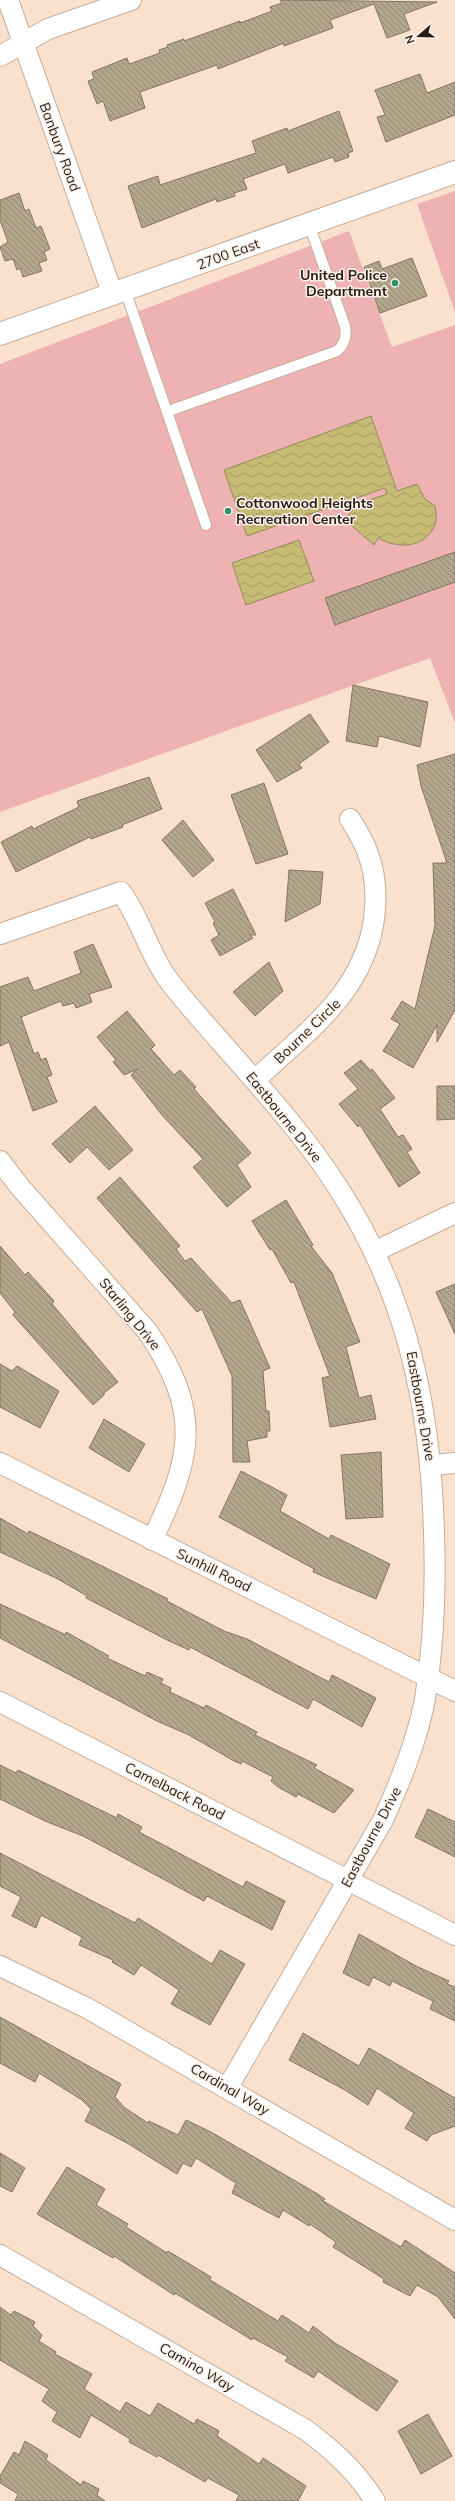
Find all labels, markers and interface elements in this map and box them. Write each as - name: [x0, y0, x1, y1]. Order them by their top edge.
- north arrow: [399, 16, 439, 56]
- text: N: [402, 33, 418, 46]
- street label: Banbury Road: [36, 100, 84, 194]
- street label: 2700 East: [194, 234, 262, 274]
- place label: United Police Department: [300, 266, 388, 300]
- marker: United Police Department: [390, 278, 400, 288]
- place label: Cottonwood Heights Recreation Center: [236, 494, 373, 528]
- marker: Cottonwood Heights Recreation Center: [223, 506, 233, 516]
- street label: Bourne Circle: [270, 995, 344, 1067]
- street label: Eastbourne Drive: [242, 1068, 326, 1166]
- street label: Starling Drive: [95, 1274, 165, 1354]
- street label: Eastbourne Drive: [402, 1350, 440, 1462]
- street label: Sunhill Road: [174, 1544, 254, 1596]
- street label: Camelback Road: [122, 1758, 228, 1824]
- street label: Eastbourne Drive: [337, 1784, 405, 1890]
- street label: Cardinal Way: [187, 2059, 273, 2119]
- street label: Camino Way: [156, 2338, 238, 2396]

